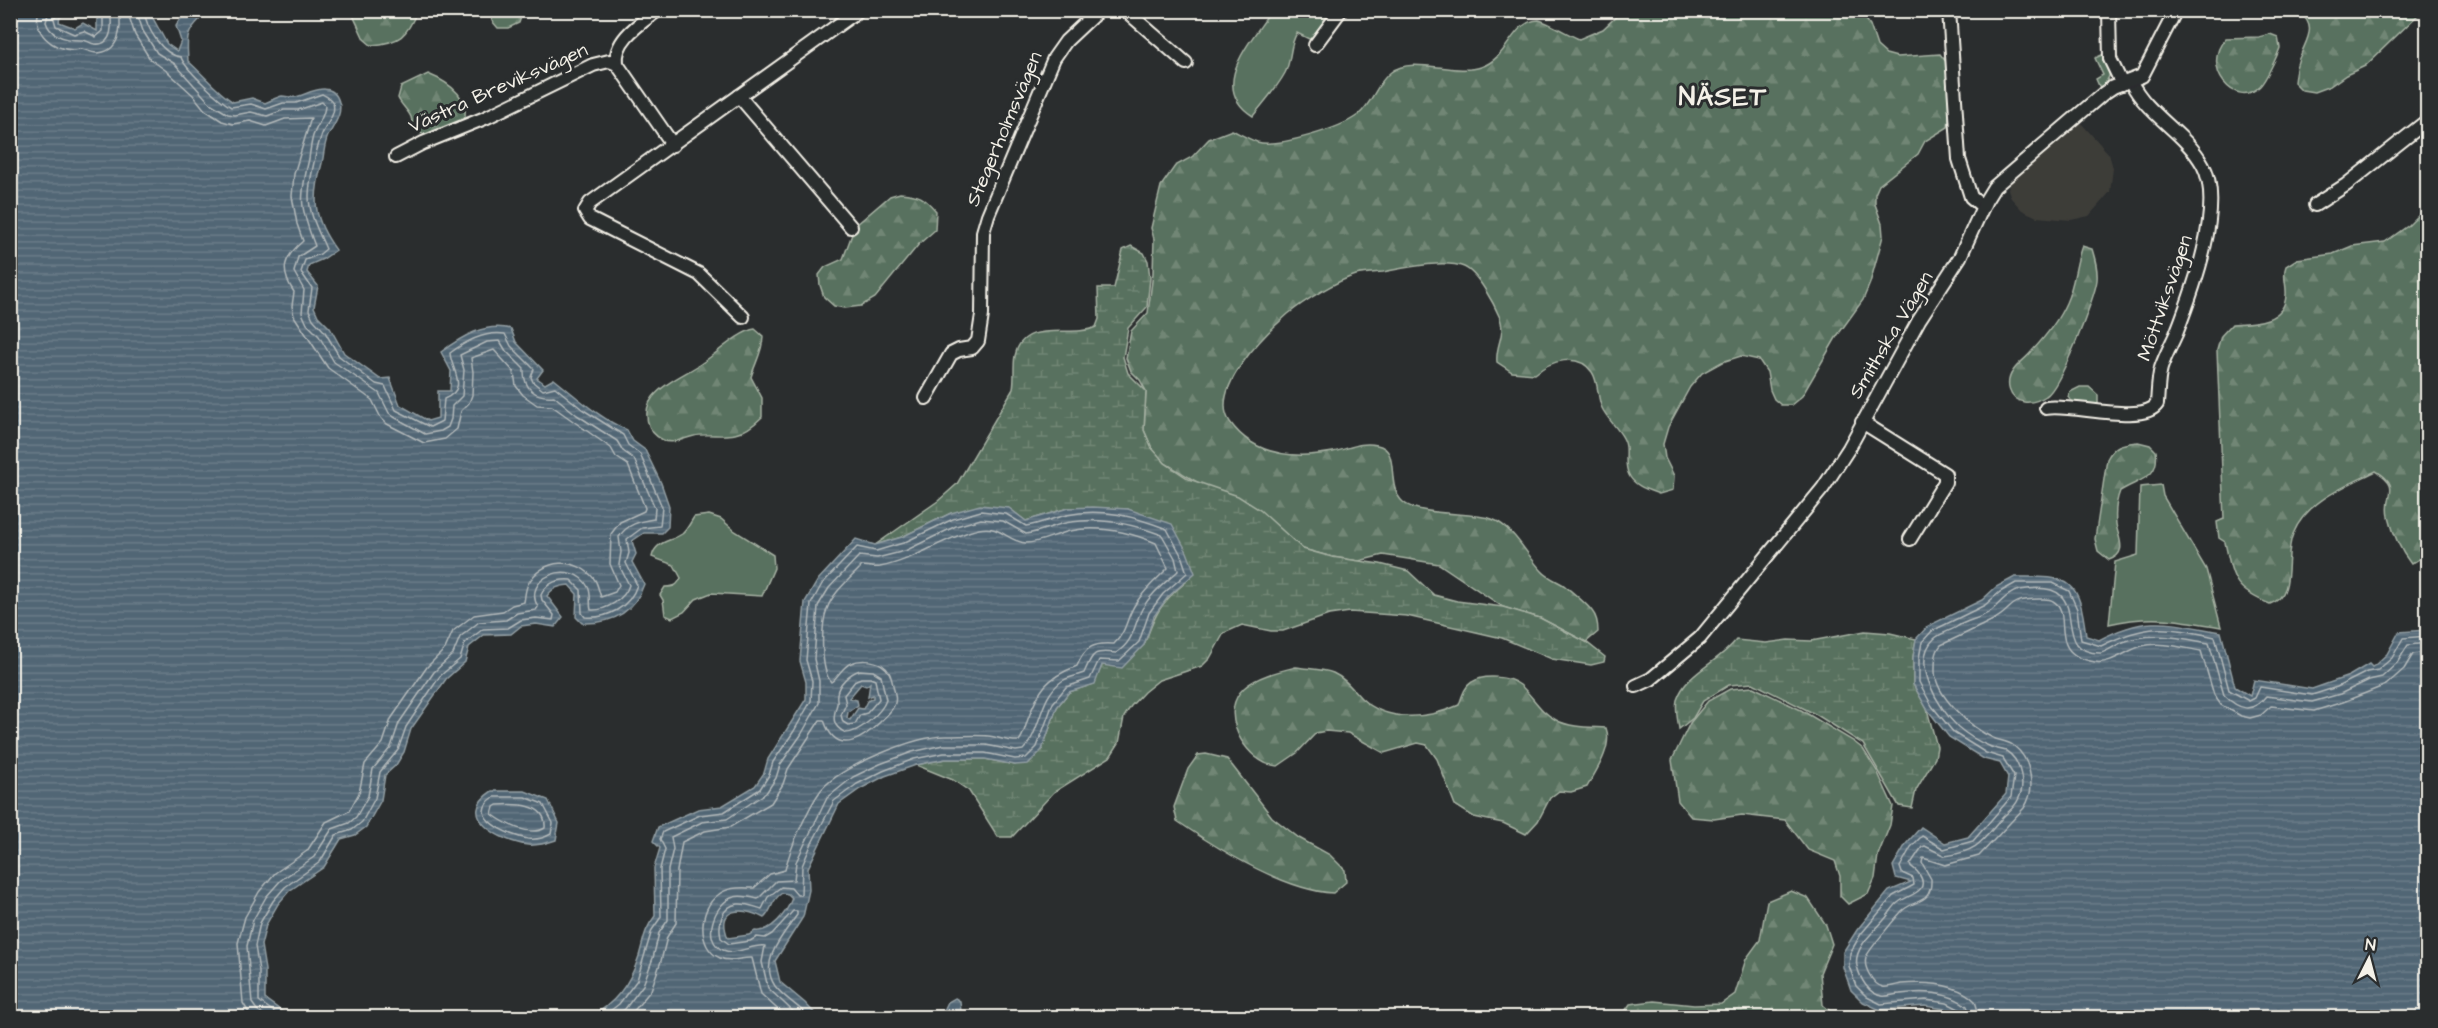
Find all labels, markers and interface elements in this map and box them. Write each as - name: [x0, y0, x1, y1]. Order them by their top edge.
- street label: Västra Breviksvägen: [404, 36, 593, 141]
- street label: Stegerholmsvägen: [959, 47, 1050, 211]
- district label: NÄSET: [1679, 79, 1767, 115]
- street label: Möttviksvägen: [2130, 231, 2201, 365]
- street label: Smithska Vägen: [1842, 266, 1941, 404]
- north arrow: [2339, 929, 2399, 989]
- text: N: [2364, 934, 2377, 957]

